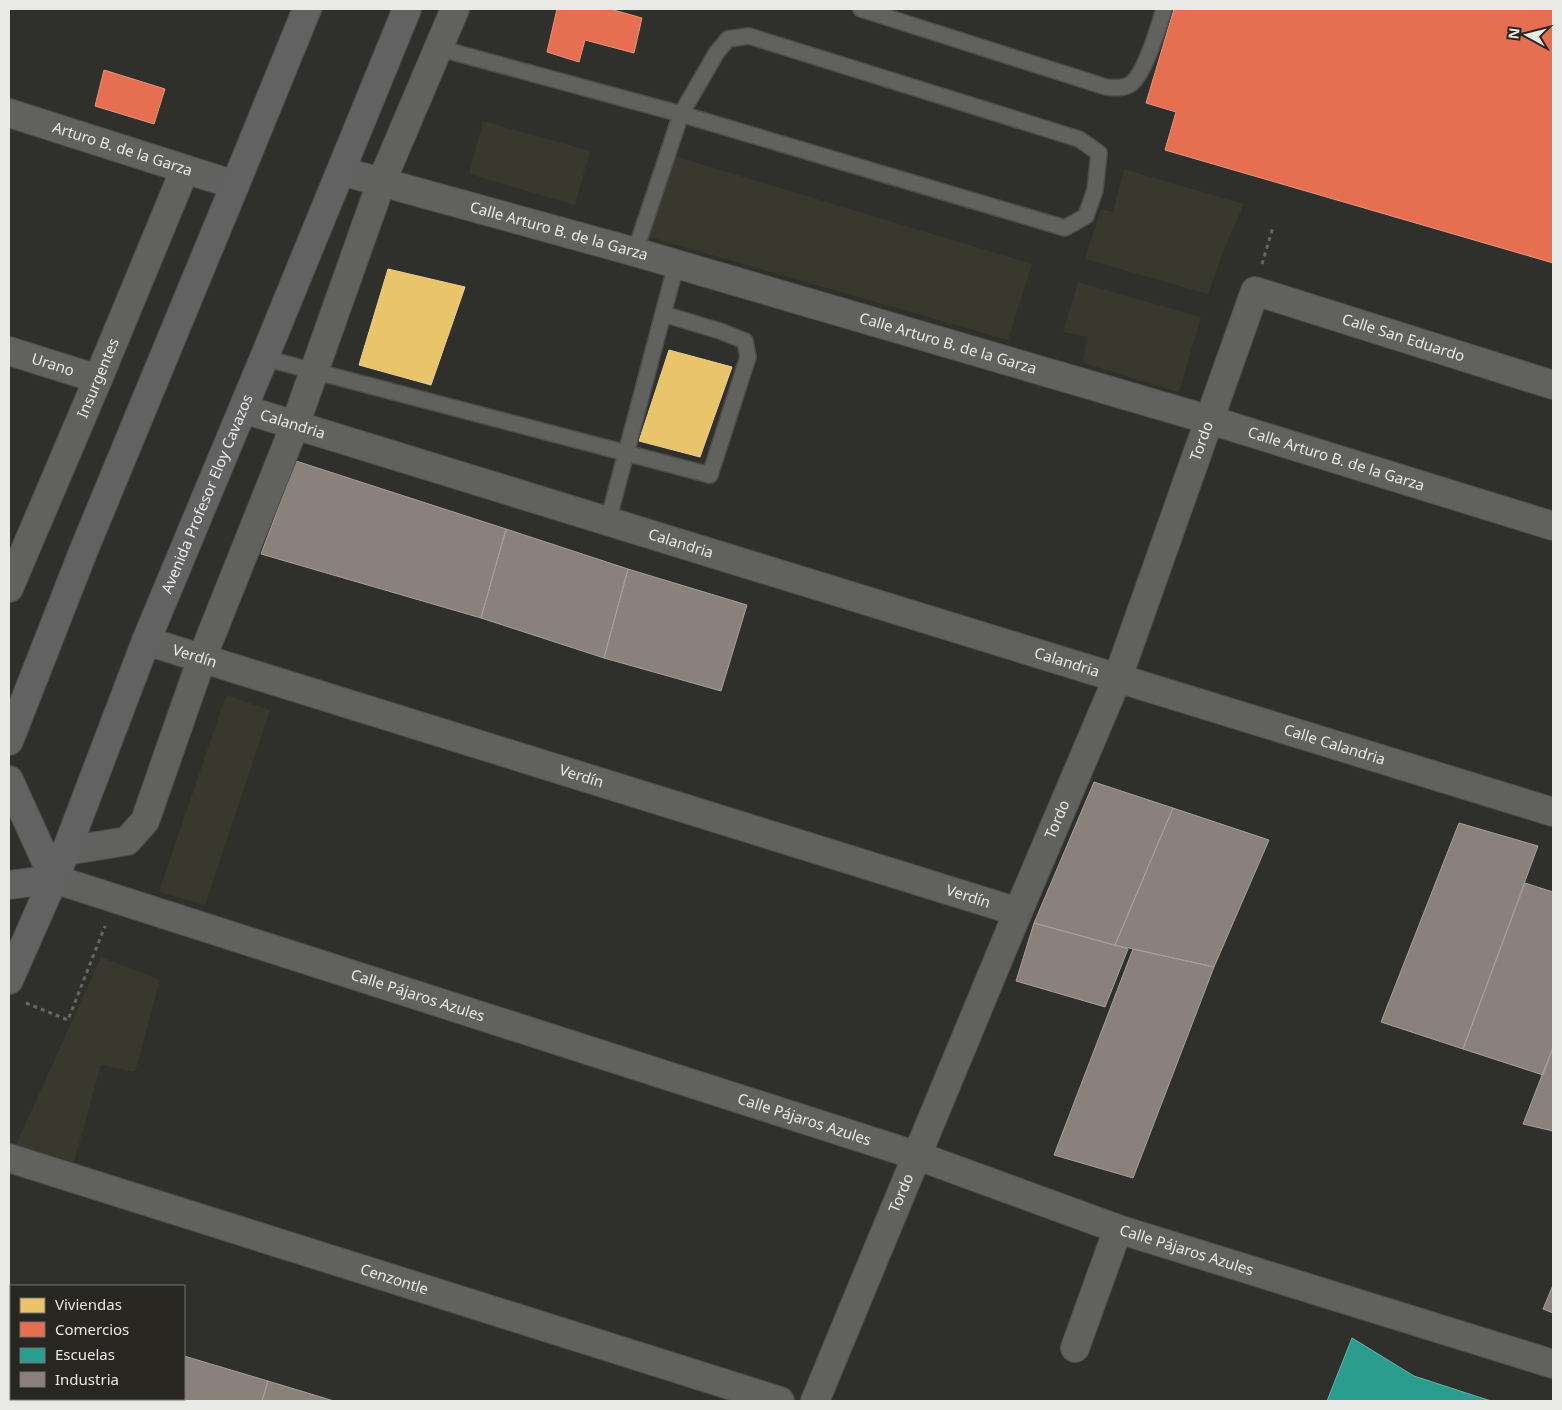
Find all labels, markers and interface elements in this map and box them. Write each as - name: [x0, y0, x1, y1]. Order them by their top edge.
- north arrow: [1502, 10, 1552, 60]
- text: N: [1503, 27, 1524, 40]
- street label: Arturo B. de la Garza: [50, 117, 195, 180]
- street label: Calle Arturo B. de la Garza: [468, 196, 651, 264]
- street label: Calle Arturo B. de la Garza: [857, 307, 1039, 378]
- street label: Calle San Eduardo: [1340, 308, 1467, 366]
- street label: Insurgentes: [72, 335, 123, 421]
- street label: Urano: [29, 348, 77, 380]
- street label: Avenida Profesor Eloy Cavazos: [156, 391, 257, 596]
- street label: Calandria: [258, 404, 328, 443]
- street label: Tordo: [1185, 418, 1217, 463]
- street label: Calle Arturo B. de la Garza: [1246, 421, 1427, 495]
- street label: Calandria: [646, 523, 716, 562]
- street label: Verdín: [170, 639, 220, 671]
- street label: Calandria: [1032, 642, 1102, 681]
- street label: Calle Calandria: [1282, 719, 1388, 769]
- street label: Verdín: [557, 759, 606, 792]
- street label: Tordo: [1039, 797, 1074, 842]
- street label: Verdín: [944, 879, 993, 912]
- street label: Calle Pájaros Azules: [349, 964, 487, 1025]
- street label: Calle Pájaros Azules: [735, 1088, 874, 1149]
- street label: Tordo: [883, 1170, 917, 1215]
- street label: Calle Pájaros Azules: [1117, 1219, 1256, 1280]
- street label: Cenzontle: [358, 1258, 431, 1299]
- legend: [10, 1285, 185, 1400]
- text: Viviendas: [55, 1294, 122, 1314]
- text: Comercios: [55, 1319, 129, 1339]
- text: Escuelas: [55, 1344, 115, 1364]
- text: Industria: [55, 1369, 119, 1389]

